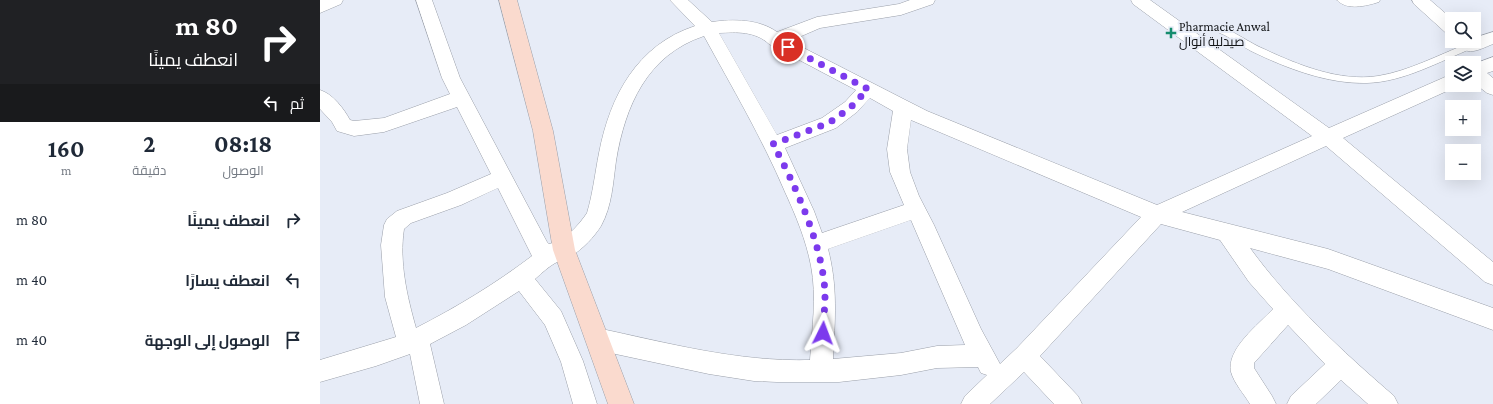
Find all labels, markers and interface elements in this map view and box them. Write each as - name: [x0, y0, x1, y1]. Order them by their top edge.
- text: 80 m: [176, 10, 238, 41]
- map controls: [1445, 12, 1481, 180]
- button: search: [1445, 12, 1481, 48]
- icon: right: [252, 16, 304, 68]
- place label: Pharmacie Anwal صيدلية أنوال: [1179, 19, 1270, 50]
- marker: Pharmacie Anwal صيدلية أنوال: [1166, 28, 1176, 38]
- pin: [771, 30, 805, 64]
- icon: arrive: [777, 36, 799, 58]
- text: انعطف يمينًا: [148, 50, 238, 70]
- button: layers: [1445, 56, 1481, 92]
- icon: left: [260, 92, 282, 114]
- text: ثم: [290, 96, 304, 112]
- button: +: [1445, 100, 1481, 136]
- text: 2: [143, 130, 155, 157]
- text: 08:18: [214, 130, 272, 157]
- text: 160: [48, 135, 85, 162]
- button: −: [1445, 144, 1481, 180]
- text: m: [61, 163, 71, 178]
- text: دقيقة: [132, 163, 166, 178]
- text: الوصول: [222, 163, 264, 178]
- icon: right: [282, 209, 304, 231]
- text: 80 m: [16, 212, 47, 228]
- text: انعطف يمينًا: [187, 213, 270, 229]
- icon: left: [282, 269, 304, 291]
- text: 40 m: [16, 272, 47, 288]
- text: انعطف يسارًا: [185, 273, 270, 289]
- position arrow: [802, 312, 844, 354]
- icon: arrive: [282, 329, 304, 351]
- text: 40 m: [16, 332, 47, 348]
- text: الوصول إلى الوجهة: [145, 333, 270, 349]

